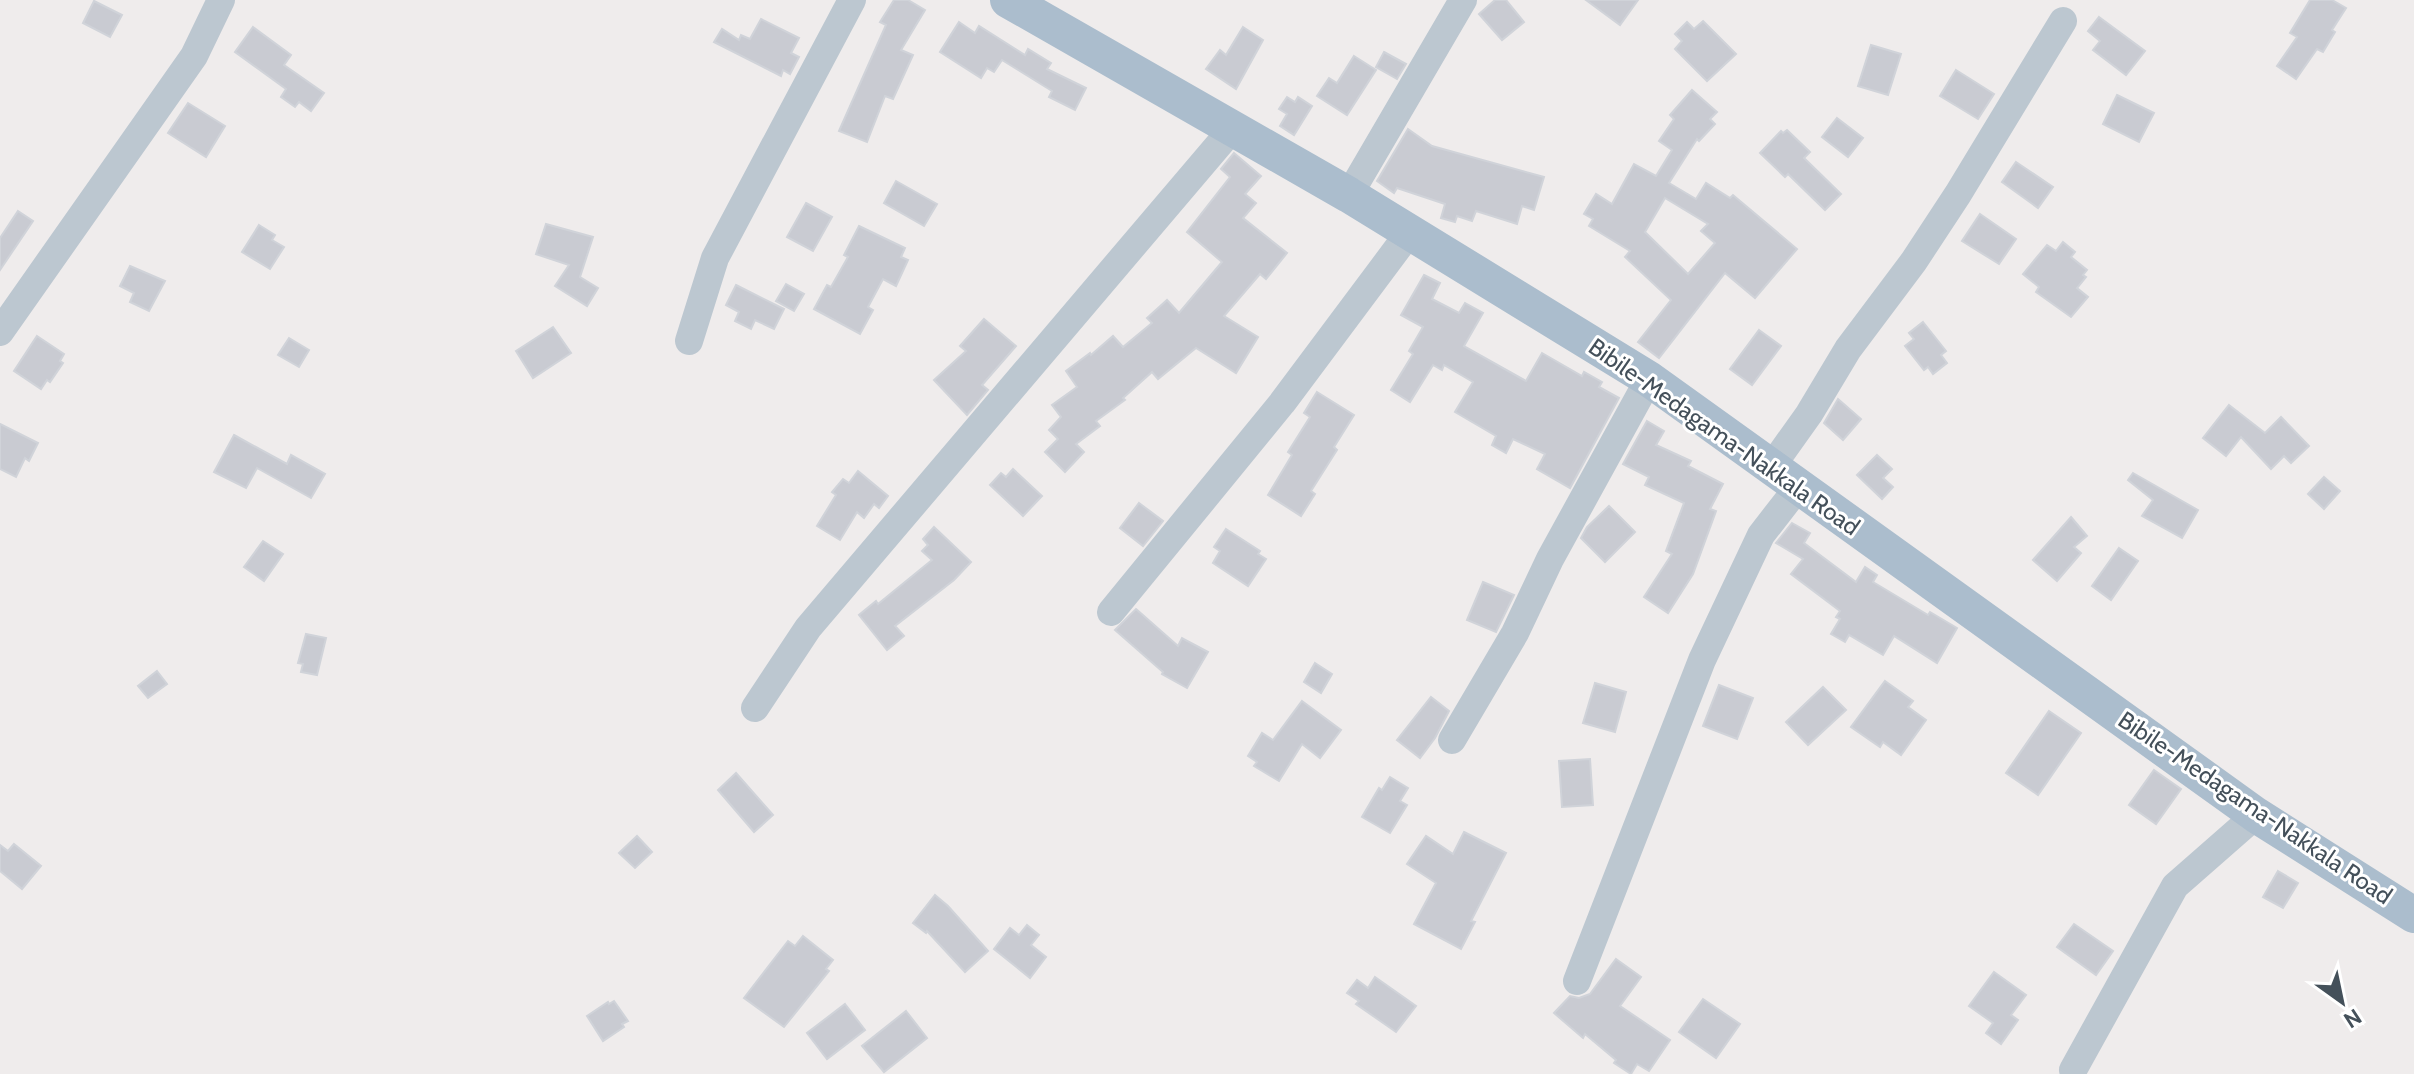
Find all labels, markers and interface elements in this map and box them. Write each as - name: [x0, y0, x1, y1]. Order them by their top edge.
- street label: Bibile-Medagama-Nakkala Road: [1583, 332, 1865, 541]
- street label: Bibile-Medagama-Nakkala Road: [2113, 705, 2398, 910]
- north arrow: [2302, 962, 2382, 1042]
- text: N: [2339, 1003, 2366, 1034]

